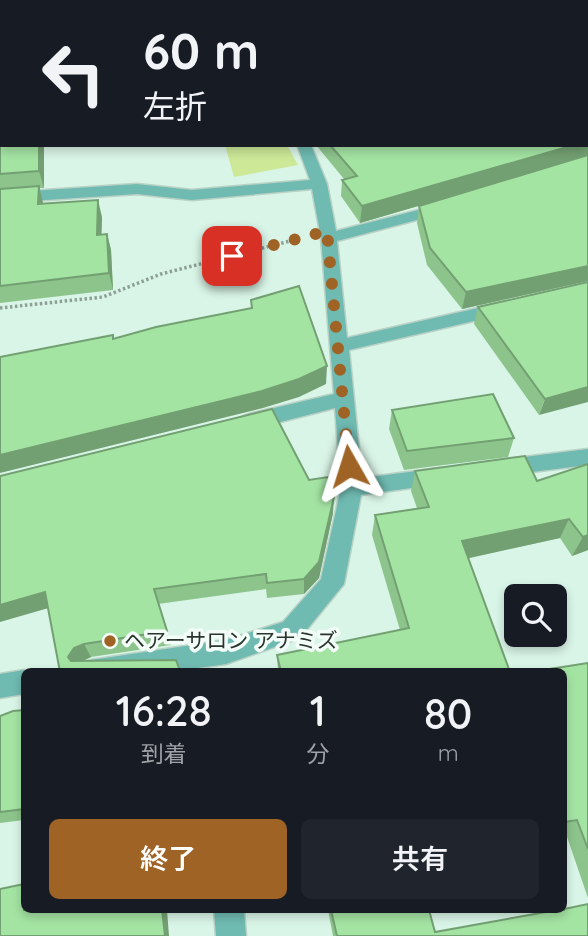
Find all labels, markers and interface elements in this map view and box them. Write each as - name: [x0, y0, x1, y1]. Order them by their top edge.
- text: 60 m: [143, 20, 259, 81]
- icon: left: [28, 28, 119, 119]
- text: 左折: [143, 86, 207, 126]
- pin: [202, 226, 262, 286]
- icon: arrive: [213, 237, 251, 275]
- position arrow: [312, 429, 386, 503]
- map controls: [504, 584, 567, 647]
- button: search: [504, 584, 567, 647]
- place label: ヘアーサロン アナミズ: [124, 627, 338, 653]
- marker: ヘアーサロン アナミズ: [102, 633, 118, 649]
- text: 16:28: [116, 684, 212, 737]
- text: 1: [310, 684, 326, 737]
- text: 80: [424, 687, 472, 740]
- text: m: [438, 738, 459, 767]
- text: 到着: [141, 739, 187, 768]
- text: 分: [306, 739, 329, 768]
- button: 終了: [49, 819, 287, 899]
- button: 共有: [301, 819, 539, 899]

